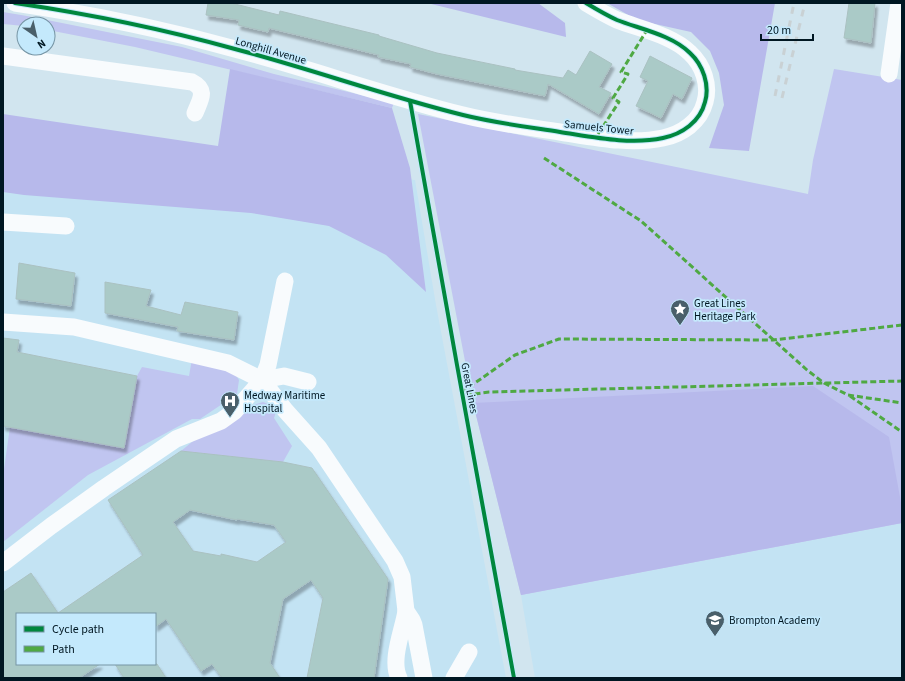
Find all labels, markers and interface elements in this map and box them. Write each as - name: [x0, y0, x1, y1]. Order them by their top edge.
- north arrow: [16, 16, 56, 56]
- scale bar: [761, 16, 813, 42]
- text: 20 m: [767, 22, 791, 39]
- street label: Longhill Avenue: [234, 33, 309, 68]
- text: N: [34, 36, 49, 52]
- street label: Samuels Tower: [563, 116, 635, 139]
- place label: Great Lines Heritage Park: [694, 296, 756, 324]
- place icon: Great Lines Heritage Park: [669, 298, 691, 326]
- street label: Great Lines: [457, 362, 482, 415]
- place label: Medway Maritime Hospital: [244, 388, 326, 416]
- hospital icon: Medway Maritime Hospital: [219, 390, 241, 418]
- school or university icon: Brompton Academy: [704, 609, 726, 637]
- legend: [16, 613, 156, 665]
- place label: Brompton Academy: [729, 613, 820, 628]
- text: Cycle path: [52, 621, 104, 638]
- text: Path: [52, 641, 75, 658]

